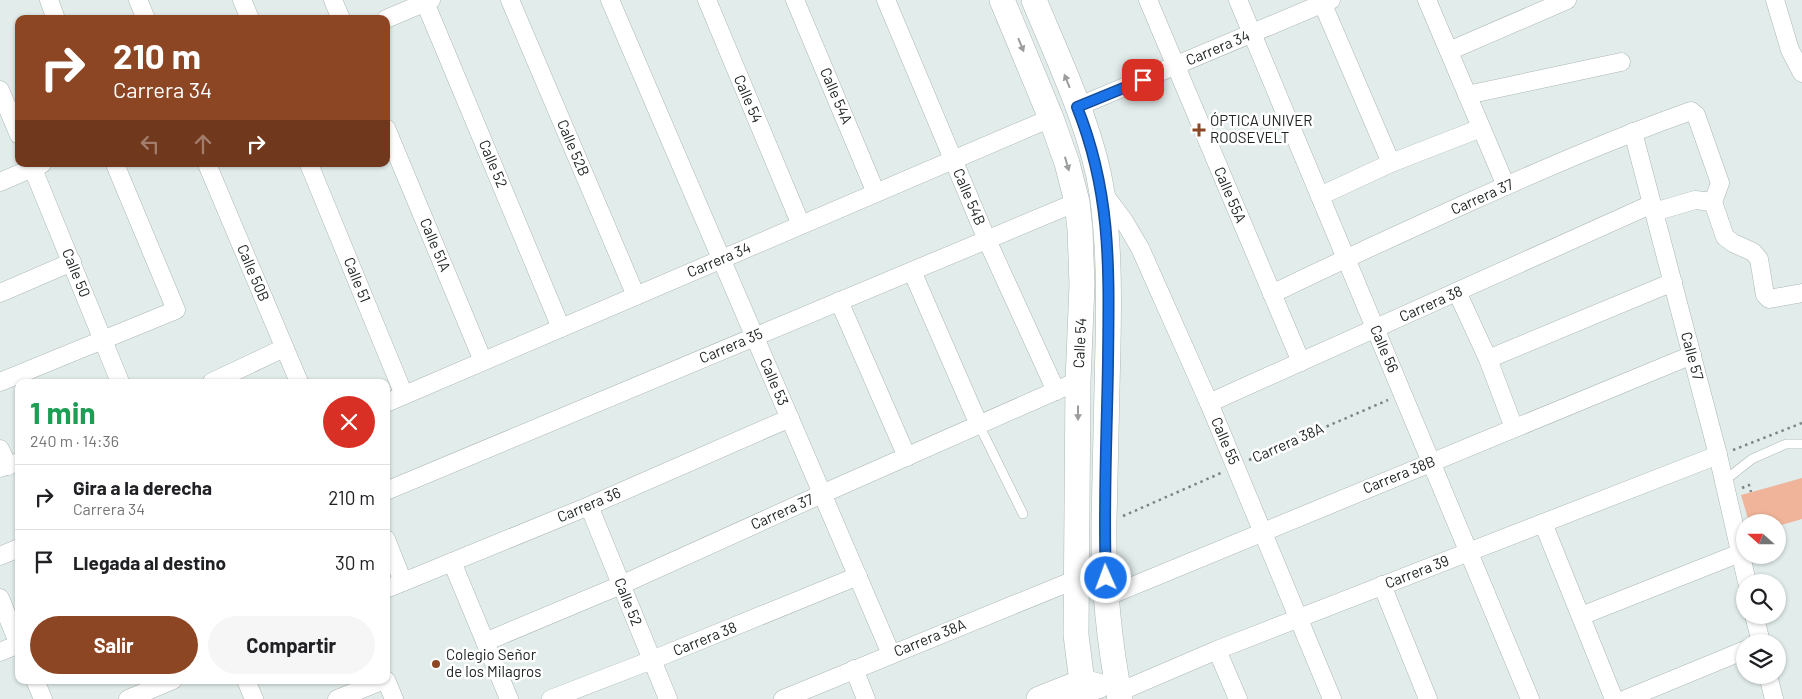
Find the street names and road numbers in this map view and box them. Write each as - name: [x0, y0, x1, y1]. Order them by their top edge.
- street label: Carrera 34: [1183, 26, 1252, 69]
- street label: Calle 54A: [817, 65, 857, 127]
- street label: Calle 54: [731, 72, 767, 125]
- street label: Calle 52B: [554, 117, 594, 179]
- street label: Calle 52: [476, 137, 512, 190]
- street label: Calle 55A: [1211, 164, 1251, 225]
- street label: Calle 54B: [950, 165, 990, 228]
- street label: Carrera 37: [1448, 174, 1516, 218]
- street label: Calle 51A: [417, 215, 455, 274]
- street label: Carrera 34: [684, 238, 753, 281]
- street label: Calle 50B: [234, 241, 274, 304]
- street label: Calle 50: [59, 246, 95, 300]
- street label: Calle 51: [341, 254, 375, 305]
- street label: Carrera 38: [1396, 281, 1465, 325]
- street label: Calle 54: [1069, 317, 1089, 369]
- street label: Calle 56: [1367, 322, 1403, 375]
- street label: Carrera 35: [696, 324, 765, 366]
- street label: Calle 57: [1678, 330, 1708, 382]
- street label: Calle 53: [757, 355, 793, 408]
- street label: Calle 55: [1208, 414, 1244, 467]
- street label: Carrera 38A: [1249, 418, 1326, 466]
- street label: Carrera 38B: [1360, 451, 1437, 497]
- street label: Carrera 36: [554, 483, 623, 525]
- street label: Carrera 37: [748, 489, 816, 533]
- street label: Carrera 39: [1382, 551, 1451, 591]
- street label: Calle 52: [611, 575, 647, 628]
- street label: Carrera 38A: [891, 614, 968, 660]
- street label: Carrera 38: [670, 617, 739, 659]

